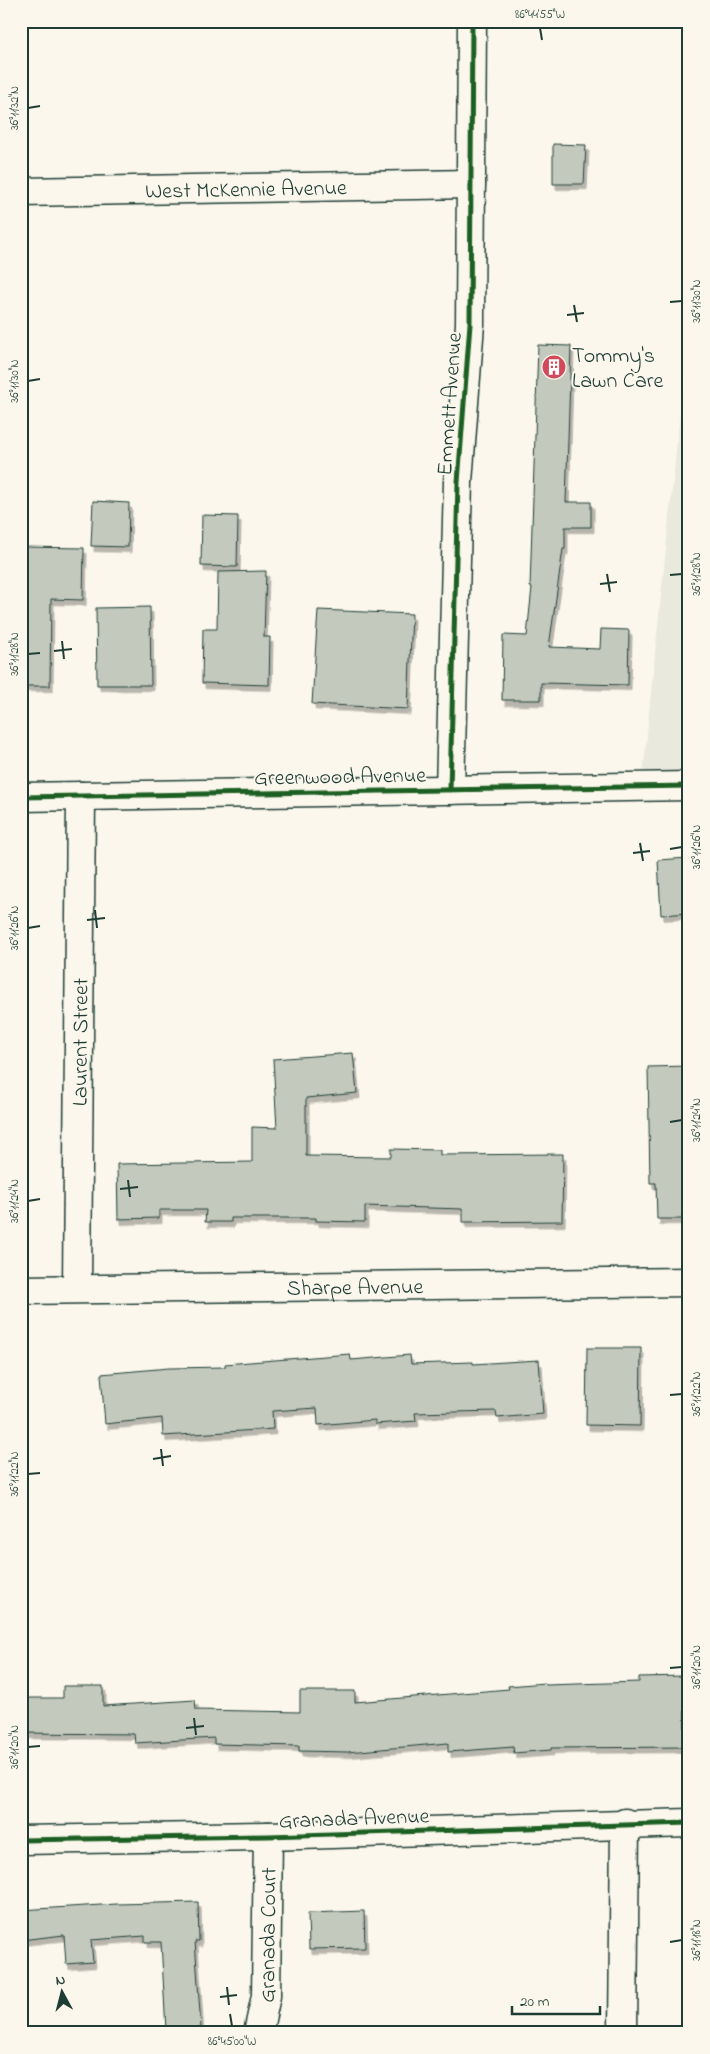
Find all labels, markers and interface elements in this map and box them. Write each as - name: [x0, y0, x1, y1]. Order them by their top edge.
- text: 86°44'55"W: [515, 6, 565, 24]
- text: 36°11'32"N: [6, 86, 24, 130]
- street label: West McKennie Avenue: [145, 173, 347, 209]
- text: 36°11'30"N: [688, 279, 706, 323]
- street label: Emmett Avenue: [430, 331, 472, 477]
- place label: Tommy's Lawn Care: [572, 341, 664, 398]
- building icon: Tommy's Lawn Care: [541, 354, 567, 380]
- text: 36°11'30"N: [6, 359, 24, 403]
- text: 36°11'28"N: [688, 552, 706, 596]
- text: 36°11'28"N: [6, 632, 24, 676]
- street label: Greenwood Avenue: [254, 760, 426, 795]
- text: 36°11'26"N: [688, 825, 706, 869]
- text: 36°11'26"N: [6, 906, 24, 950]
- street label: Laurent Street: [65, 977, 99, 1106]
- text: 36°11'24"N: [688, 1098, 706, 1142]
- text: 36°11'24"N: [6, 1179, 24, 1223]
- street label: Sharpe Avenue: [287, 1272, 424, 1306]
- text: 36°11'22"N: [688, 1371, 706, 1417]
- text: 36°11'22"N: [6, 1451, 24, 1497]
- text: 36°11'20"N: [688, 1645, 706, 1689]
- text: 36°11'20"N: [6, 1725, 24, 1769]
- street label: Granada Avenue: [278, 1801, 430, 1839]
- street label: Granada Court: [253, 1866, 287, 2003]
- text: 36°11'18"N: [688, 1919, 706, 1961]
- north arrow: [38, 1966, 88, 2016]
- text: N: [55, 1970, 67, 1992]
- scale bar: [512, 1984, 600, 2016]
- text: 20 m: [520, 1991, 550, 2013]
- text: 86°45'00"W: [208, 2033, 256, 2051]

